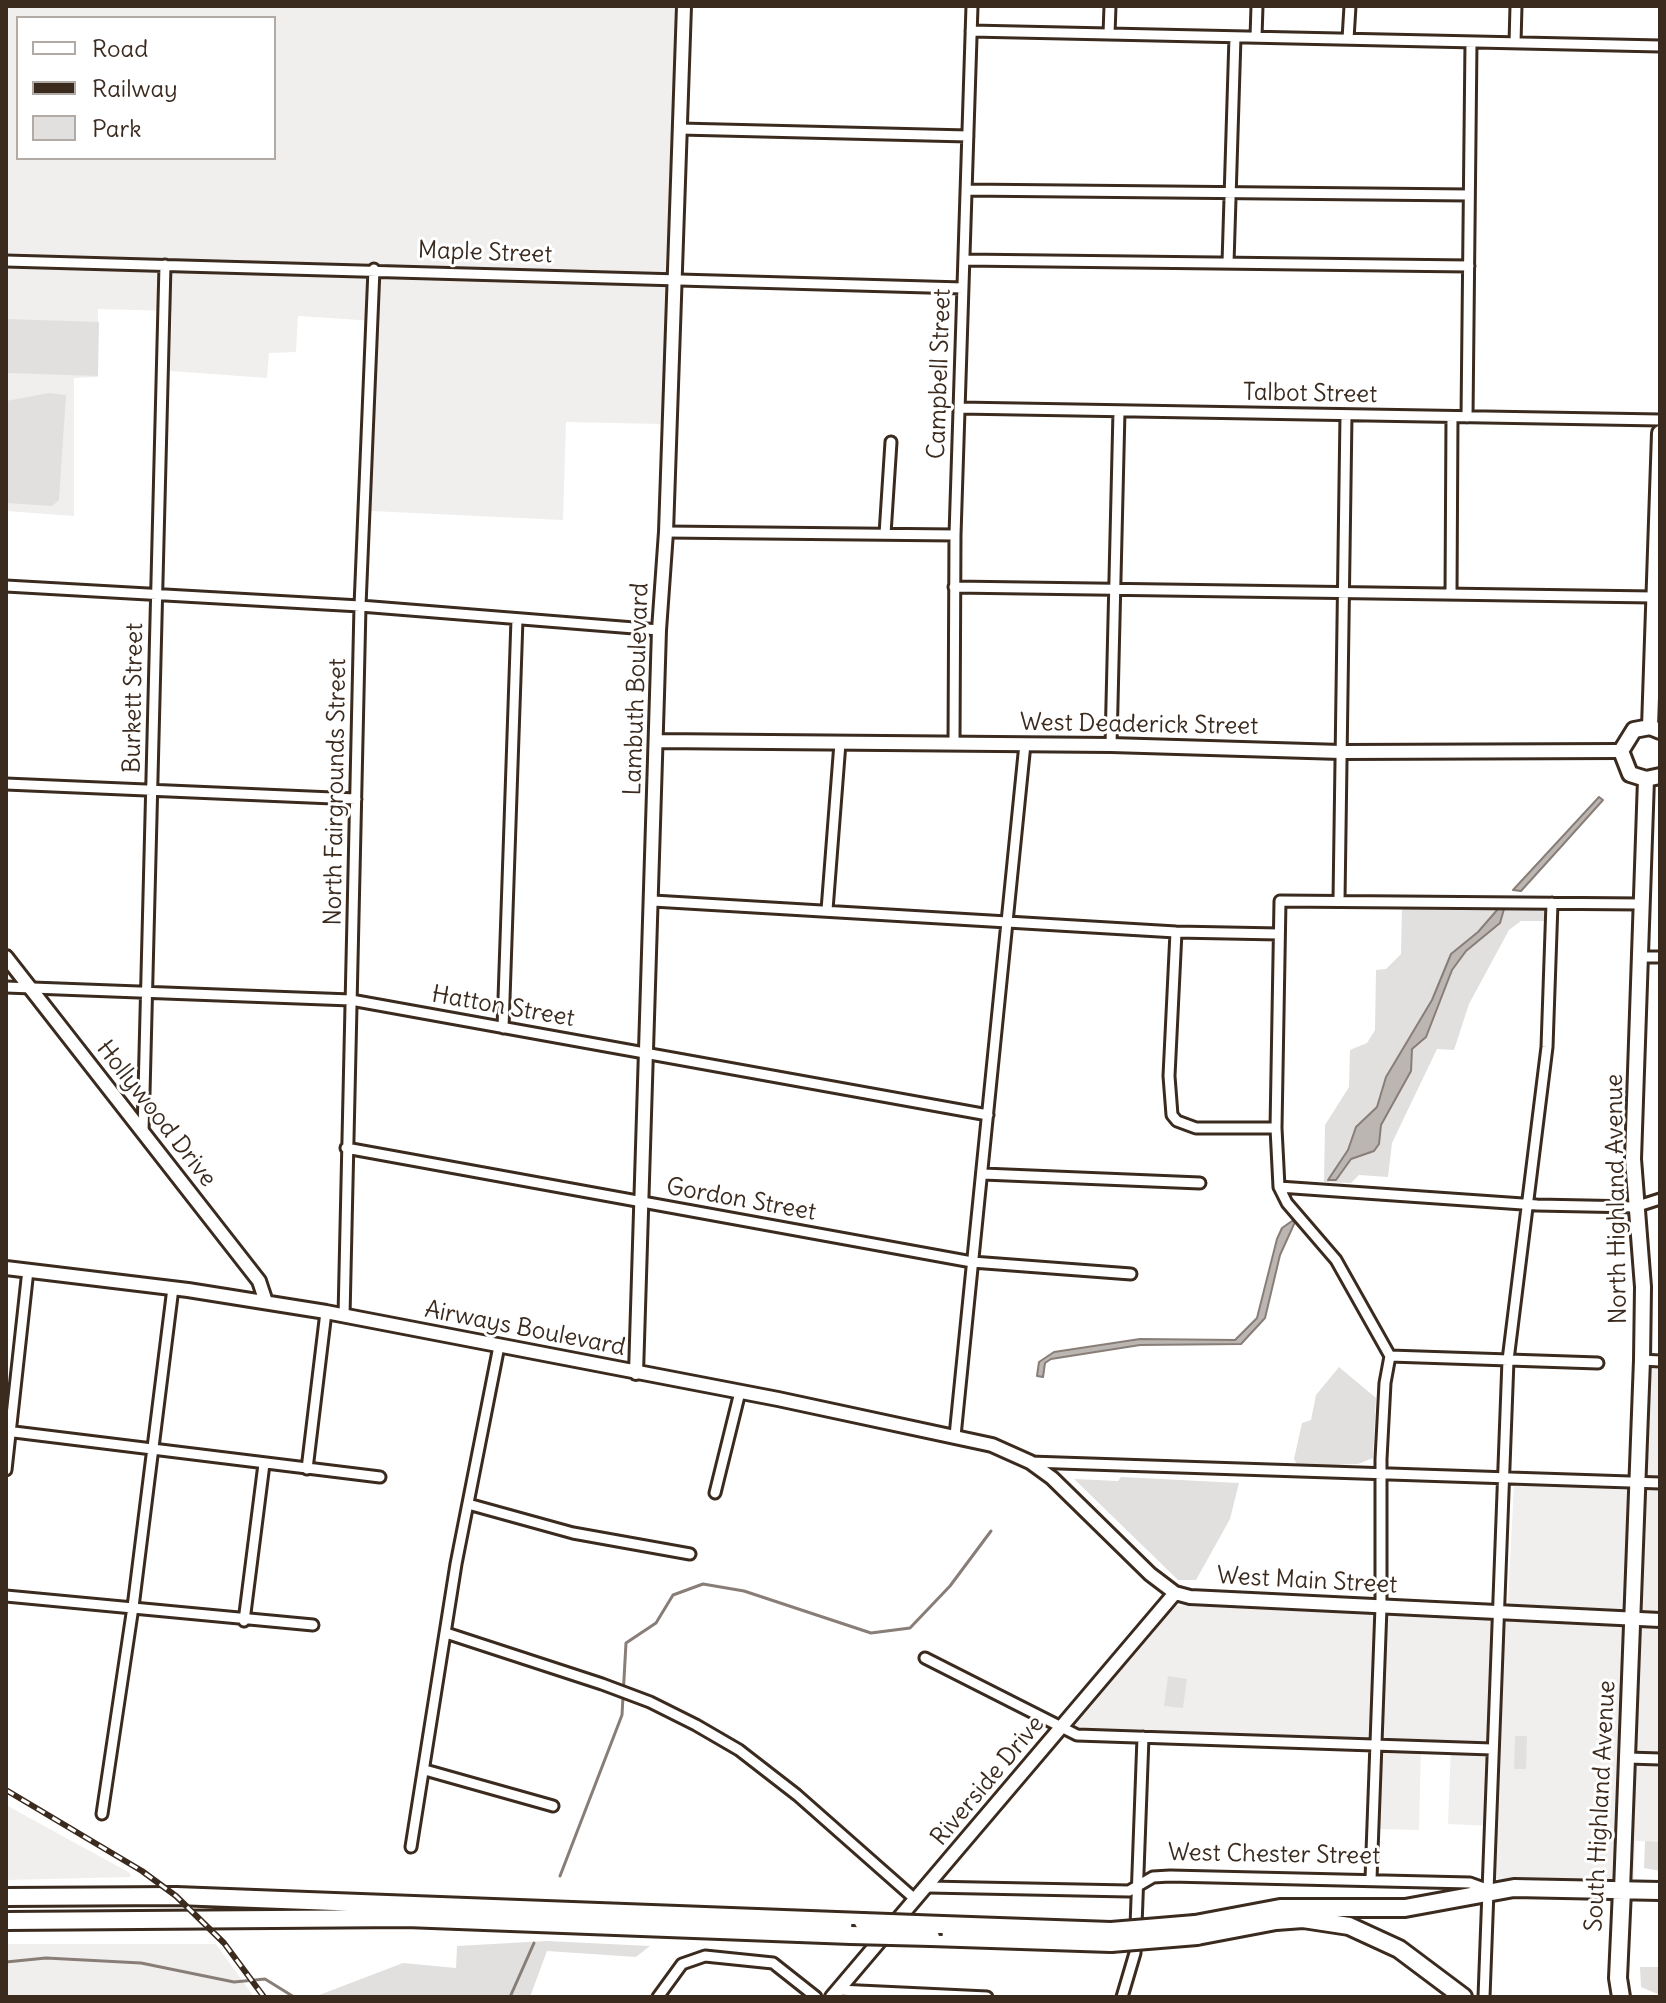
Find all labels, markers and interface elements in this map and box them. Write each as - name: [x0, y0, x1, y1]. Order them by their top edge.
- legend: [16, 16, 276, 160]
- text: Road: [92, 33, 148, 63]
- text: Railway: [92, 73, 178, 103]
- text: Park: [92, 113, 142, 143]
- street label: Maple Street: [417, 236, 553, 270]
- street label: Campbell Street: [923, 288, 957, 460]
- street label: Talbot Street: [1243, 378, 1377, 410]
- street label: Lambuth Boulevard: [619, 582, 655, 796]
- street label: Burkett Street: [118, 623, 150, 773]
- street label: North Fairgrounds Street: [319, 658, 353, 926]
- street label: West Deaderick Street: [1020, 709, 1258, 741]
- street label: Hatton Street: [429, 980, 577, 1034]
- street label: Hollywood Drive: [90, 1035, 222, 1193]
- street label: North Highland Avenue: [1600, 1074, 1634, 1324]
- street label: Gordon Street: [664, 1173, 818, 1227]
- street label: Airways Boulevard: [422, 1295, 628, 1363]
- street label: West Main Street: [1216, 1562, 1398, 1600]
- street label: South Highland Avenue: [1580, 1680, 1622, 1932]
- street label: Riverside Drive: [925, 1710, 1051, 1852]
- street label: West Chester Street: [1168, 1839, 1380, 1871]

